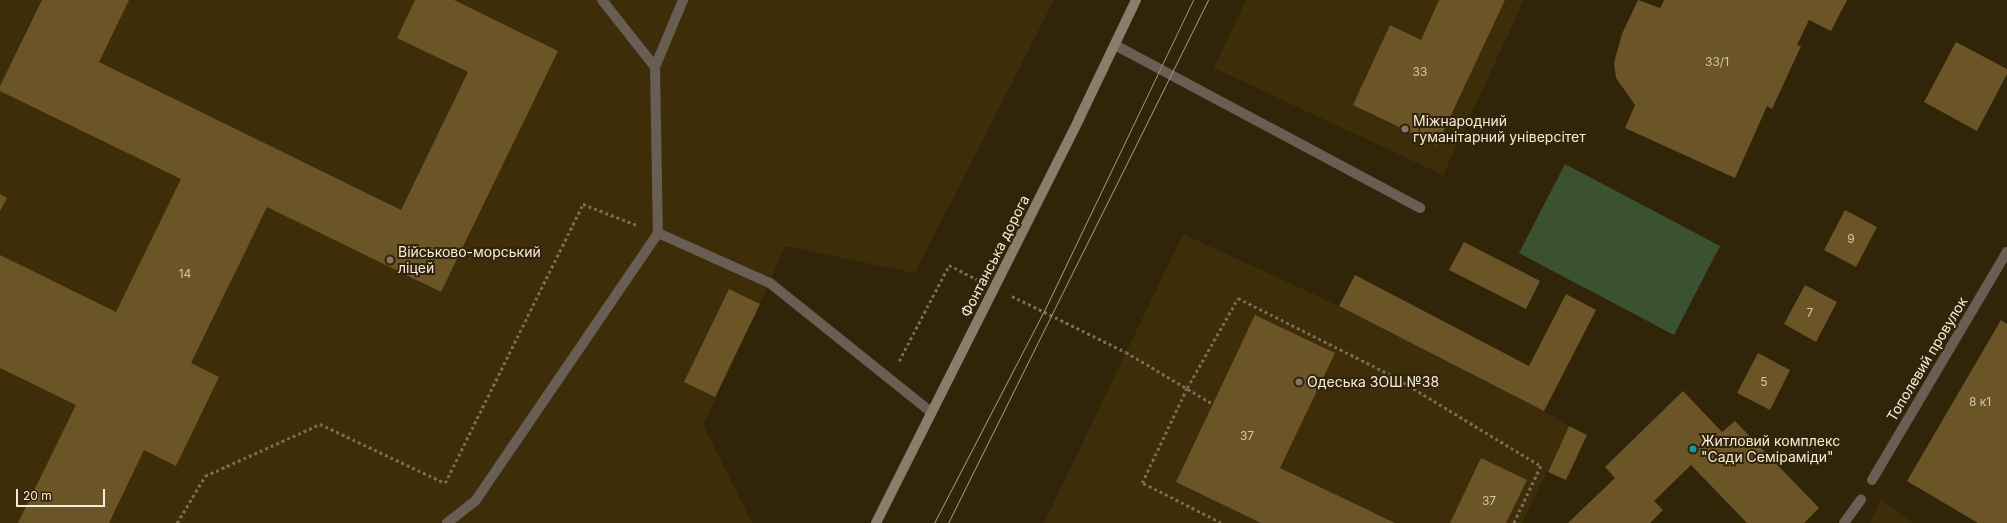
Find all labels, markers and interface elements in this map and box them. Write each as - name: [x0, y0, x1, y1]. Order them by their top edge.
- house number: 33/1: [1705, 55, 1729, 69]
- house number: 33: [1413, 65, 1427, 79]
- place label: Міжнародний гуманітарний універсітет: [1413, 113, 1586, 146]
- marker: Міжнародний гуманітарний універсітет: [1400, 124, 1410, 134]
- street label: Фонтанська дорога: [957, 192, 1033, 320]
- house number: 9: [1847, 232, 1855, 246]
- place label: Військово-морський ліцей: [398, 244, 541, 276]
- marker: Військово-морський ліцей: [385, 255, 395, 265]
- house number: 14: [179, 267, 191, 281]
- street label: Тополевий провулок: [1883, 294, 1971, 424]
- house number: 7: [1807, 306, 1813, 320]
- place label: Одеська ЗОШ №38: [1307, 374, 1439, 390]
- house number: 5: [1760, 375, 1768, 389]
- marker: Одеська ЗОШ №38: [1294, 377, 1304, 387]
- house number: 8 к1: [1969, 395, 1991, 409]
- house number: 37: [1240, 429, 1254, 443]
- place label: Житловий комплекс "Сади Семіраміди": [1701, 433, 1840, 466]
- marker: Житловий комплекс "Сади Семіраміди": [1688, 444, 1698, 454]
- scale bar: [18, 481, 107, 507]
- text: 20 m: [23, 488, 52, 503]
- house number: 37: [1482, 494, 1496, 508]

